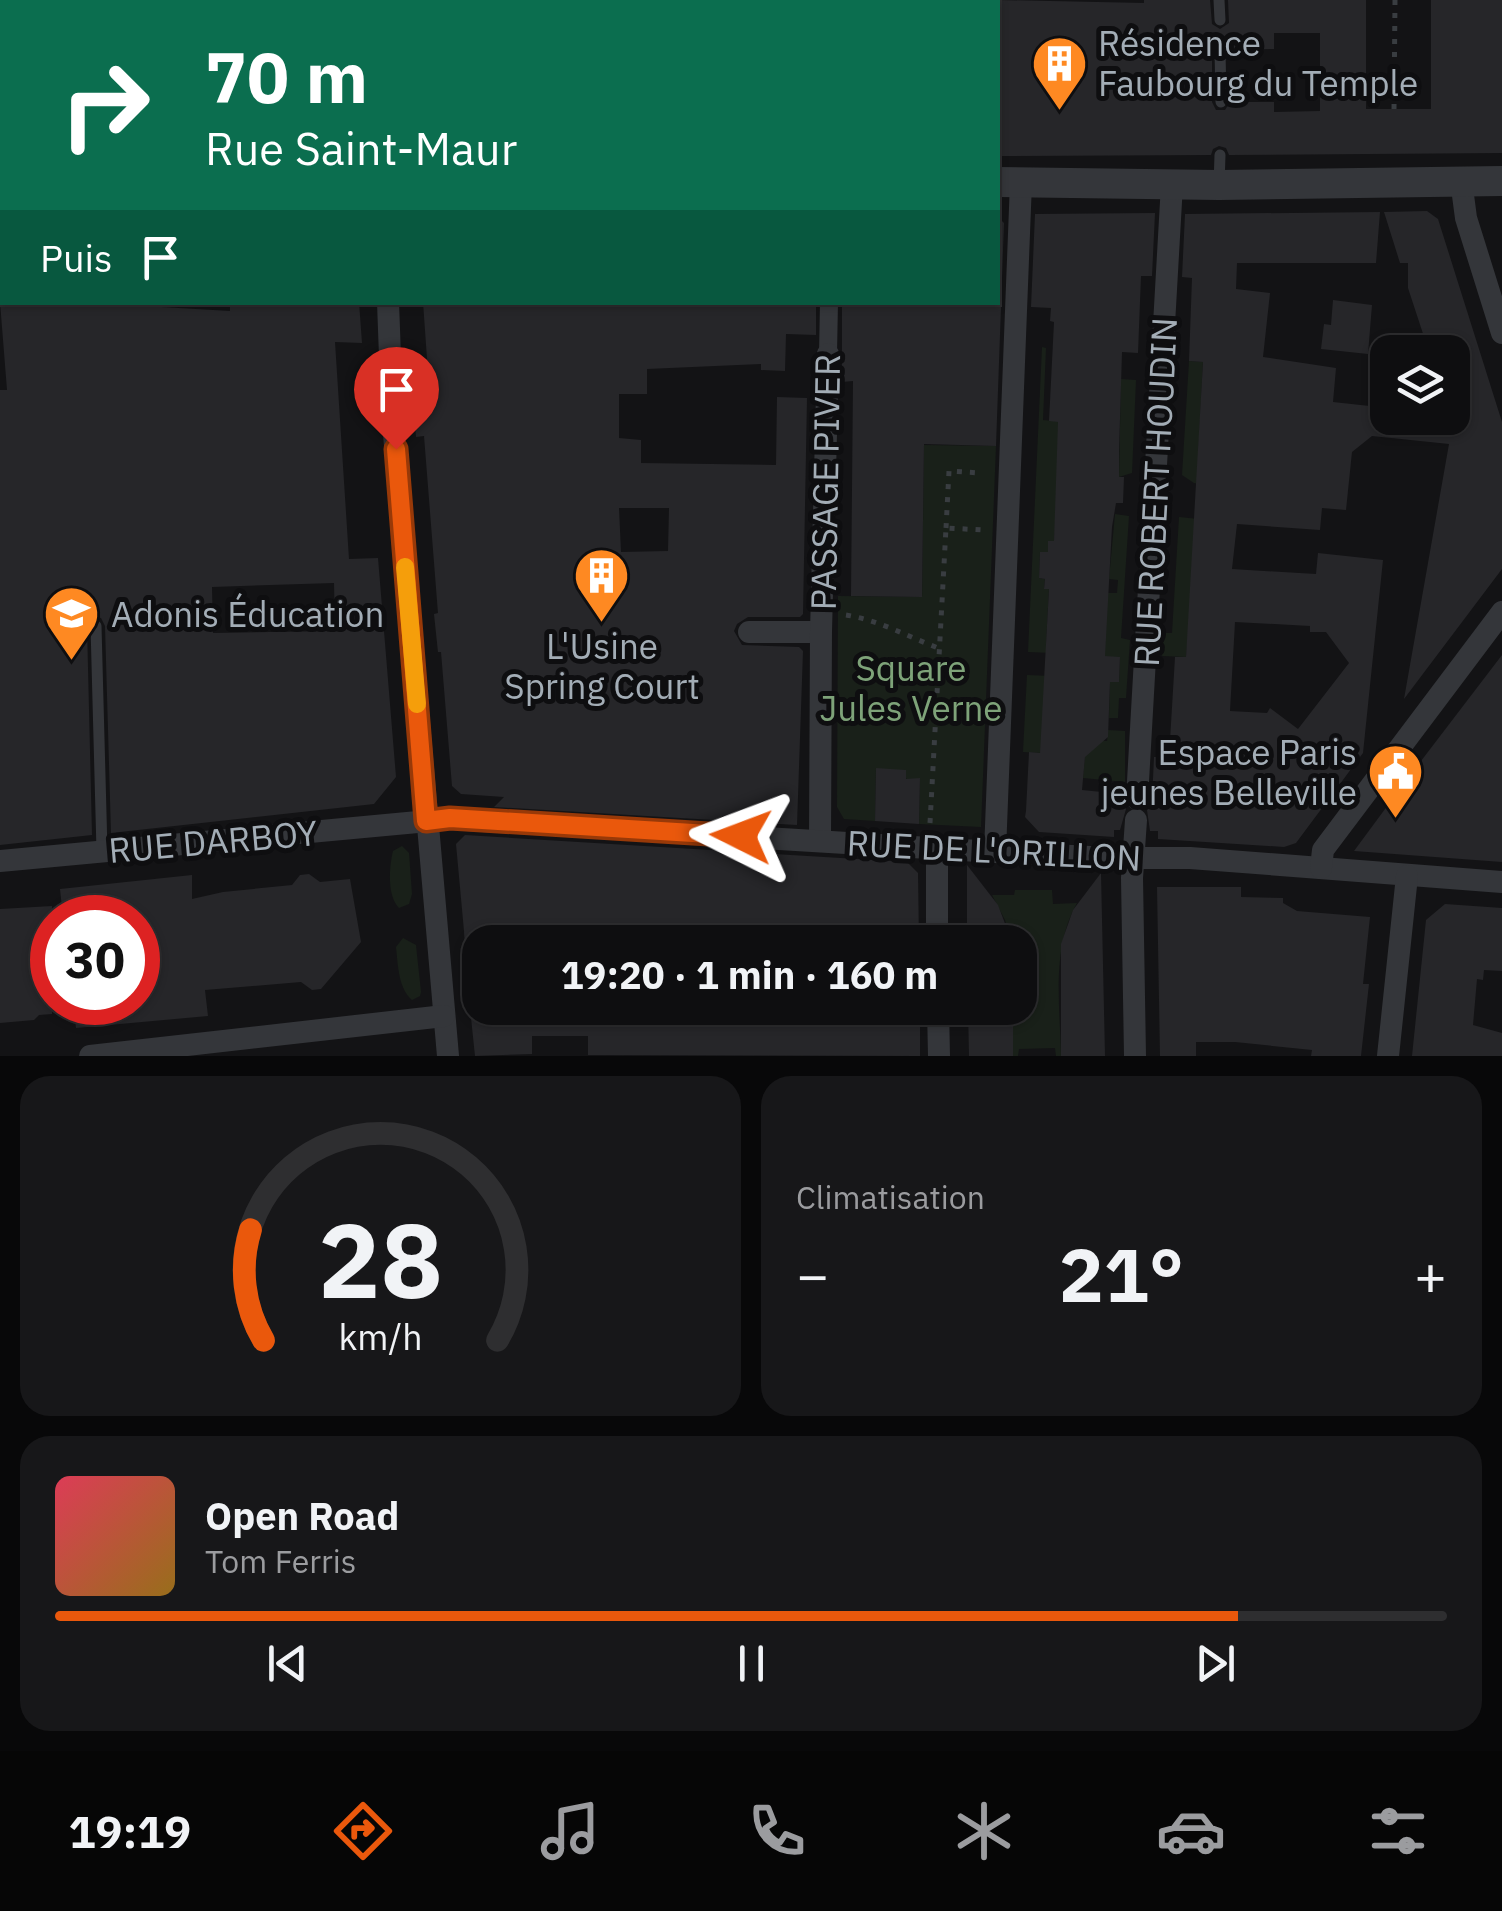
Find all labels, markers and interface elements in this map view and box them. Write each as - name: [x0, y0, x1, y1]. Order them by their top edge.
- place label: Résidence Faubourg du Temple: [1098, 20, 1418, 106]
- text: 70 m: [205, 31, 368, 122]
- building icon: Résidence Faubourg du Temple: [1029, 33, 1089, 112]
- icon: right: [40, 40, 170, 170]
- text: Rue Saint-Maur: [205, 119, 517, 177]
- icon: arrive: [133, 230, 188, 285]
- text: Puis: [40, 233, 113, 282]
- street label: RUE ROBERT HOUDIN: [1123, 316, 1187, 668]
- map controls: [1370, 335, 1470, 435]
- button: layers: [1370, 335, 1470, 435]
- pin: [354, 347, 439, 450]
- street label: PASSAGE PIVER: [800, 353, 850, 611]
- icon: arrive: [369, 362, 424, 417]
- building icon: L'Usine Spring Court: [572, 545, 632, 624]
- school or university icon: Adonis Éducation: [42, 584, 102, 663]
- place label: Adonis Éducation: [111, 591, 384, 637]
- place label: L'Usine Spring Court: [504, 623, 700, 709]
- park label: Square Jules Verne: [819, 645, 1003, 731]
- place label: Espace Paris jeunes Belleville: [1101, 729, 1357, 815]
- public building icon: Espace Paris jeunes Belleville: [1366, 742, 1426, 821]
- position arrow: [689, 784, 793, 888]
- street label: RUE DARBOY: [107, 809, 320, 873]
- street label: RUE DE L'ORILLON: [846, 819, 1142, 881]
- speed limit sign: 30: [30, 895, 160, 1025]
- text: 19:20 · 1 min · 160 m: [561, 950, 938, 999]
- text: Climatisation: [796, 1176, 985, 1218]
- text: 28: [318, 1191, 443, 1327]
- text: 21°: [1059, 1225, 1184, 1323]
- text: −: [796, 1239, 829, 1310]
- text: +: [1414, 1239, 1447, 1310]
- text: km/h: [338, 1313, 423, 1360]
- text: Open Road: [205, 1491, 399, 1540]
- text: Tom Ferris: [205, 1540, 356, 1582]
- icon: previous: [260, 1636, 315, 1691]
- icon: pause: [724, 1636, 779, 1691]
- icon: next: [1188, 1636, 1243, 1691]
- icon: directions: [328, 1796, 398, 1866]
- icon: music: [535, 1796, 605, 1866]
- icon: phone: [742, 1796, 812, 1866]
- icon: climate: [949, 1796, 1019, 1866]
- icon: car: [1156, 1796, 1226, 1866]
- icon: filters: [1363, 1796, 1433, 1866]
- text: 19:19: [69, 1802, 191, 1860]

